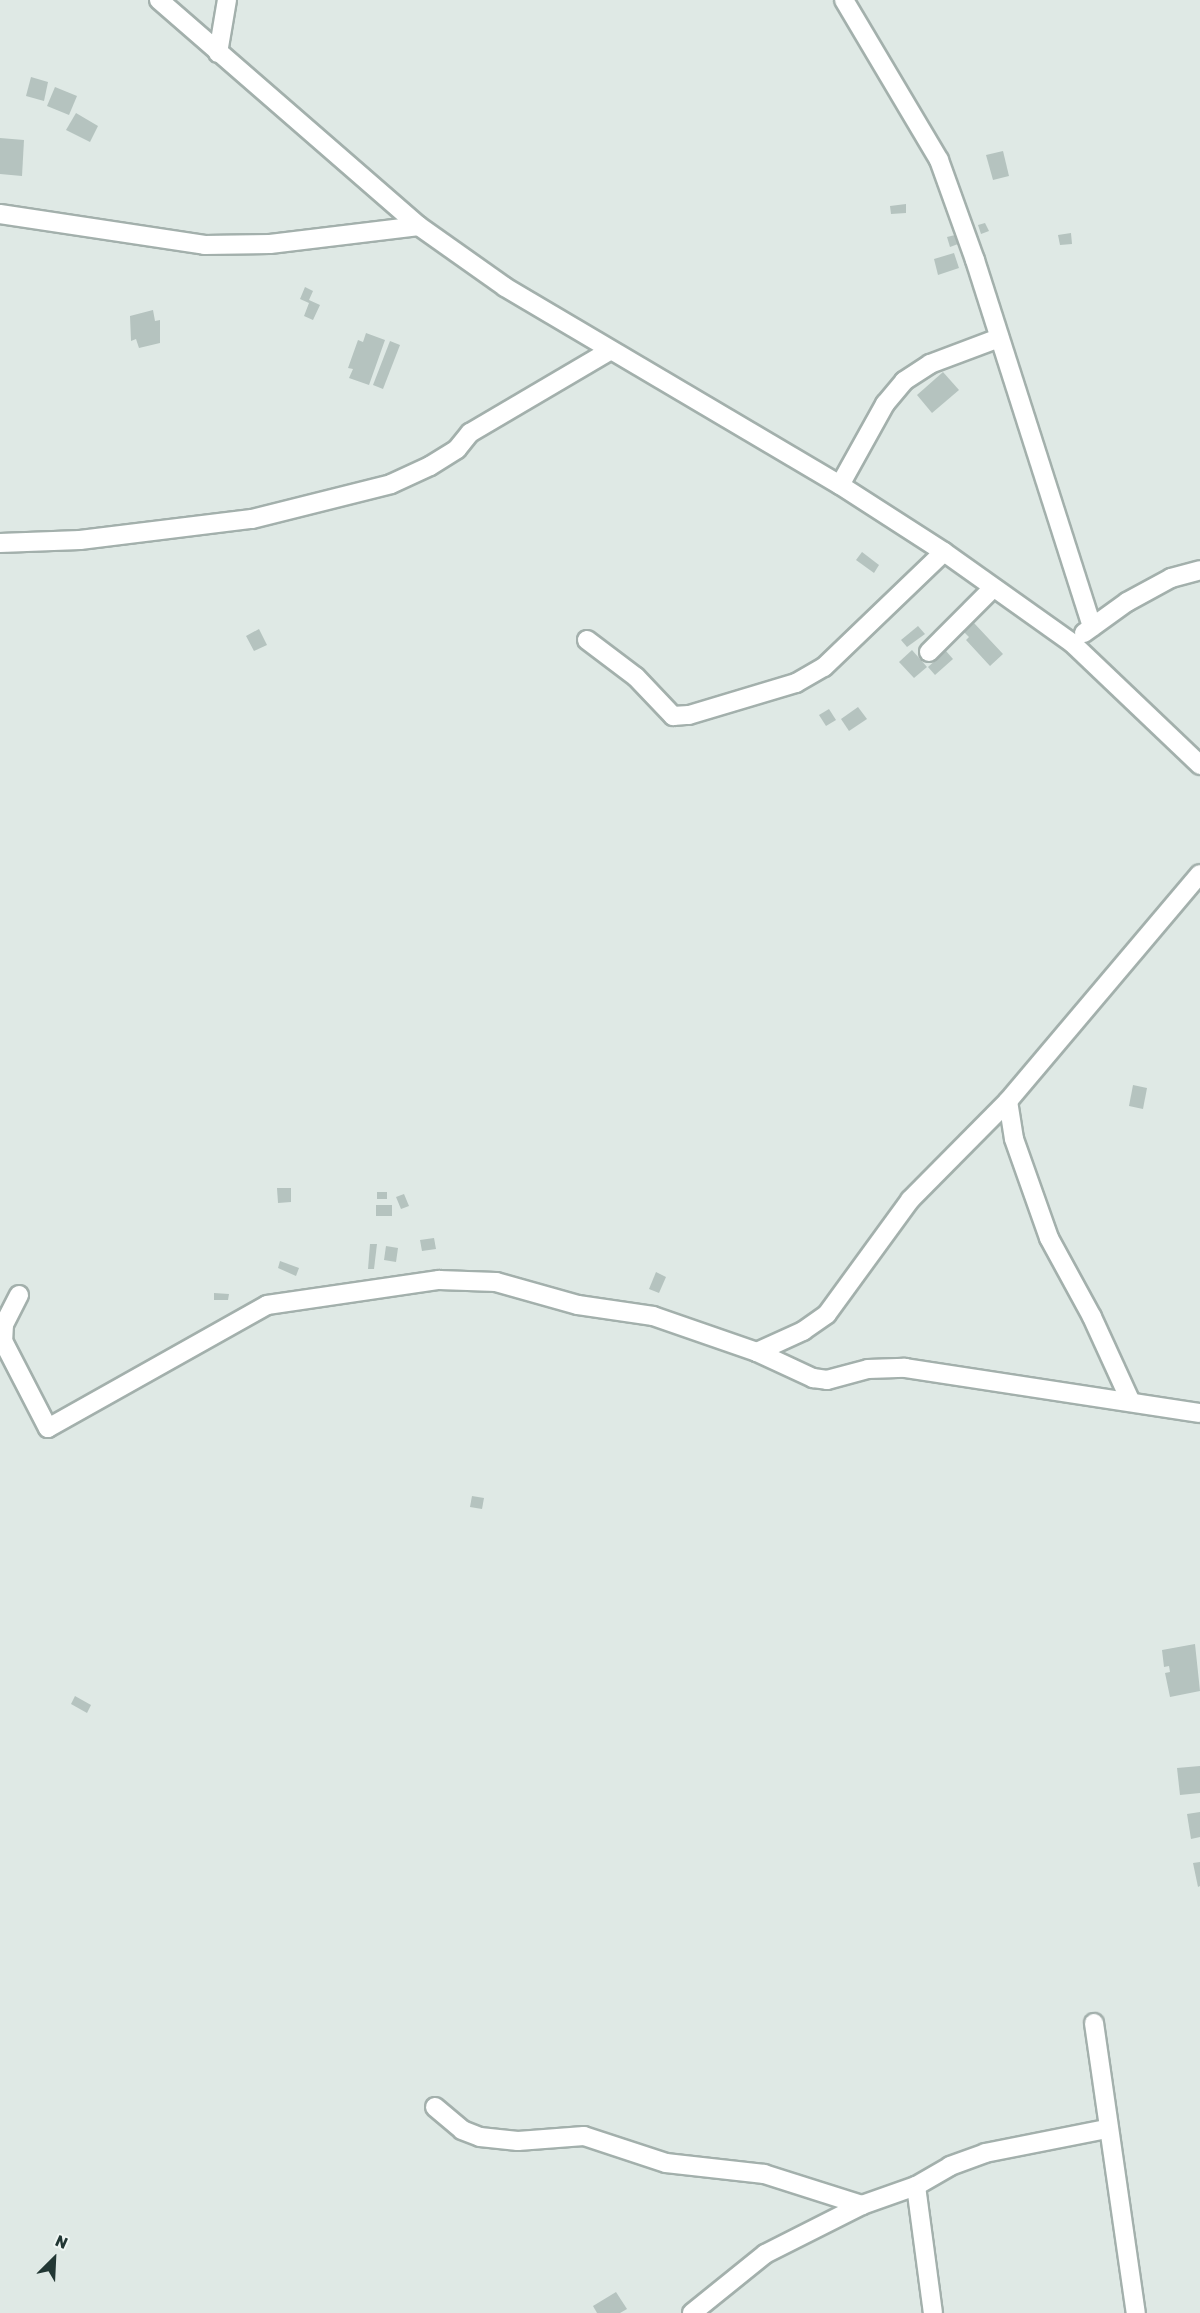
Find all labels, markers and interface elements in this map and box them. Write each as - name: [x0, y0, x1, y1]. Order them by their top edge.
- north arrow: [24, 2229, 84, 2289]
- text: N: [52, 2231, 71, 2253]

